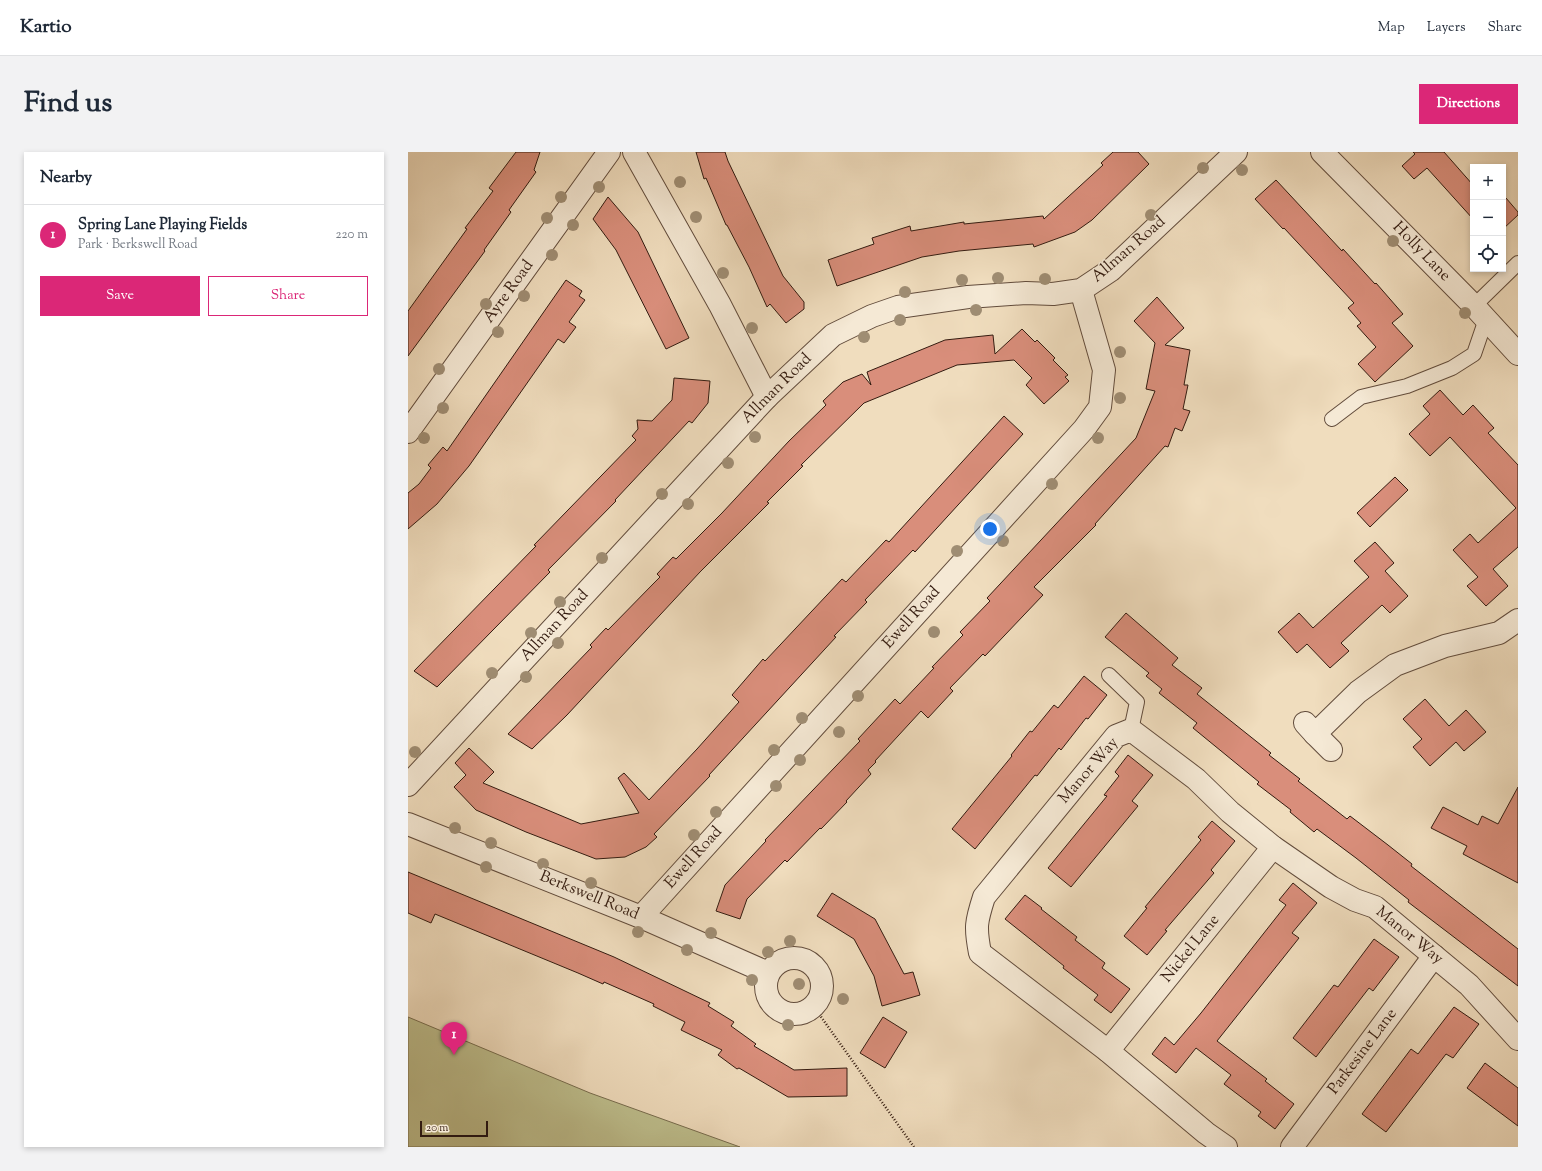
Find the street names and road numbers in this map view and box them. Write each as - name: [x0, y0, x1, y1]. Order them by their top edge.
- street label: Allman Road: [1087, 211, 1171, 289]
- street label: Holly Lane: [1387, 217, 1455, 287]
- street label: Ayre Road: [478, 256, 540, 328]
- street label: Allman Road: [737, 349, 817, 429]
- street label: Ewell Road: [878, 582, 946, 654]
- street label: Allman Road: [515, 585, 595, 667]
- street label: Manor Way: [1054, 733, 1124, 809]
- street label: Ewell Road: [660, 822, 728, 894]
- street label: Berkswell Road: [536, 866, 642, 926]
- street label: Manor Way: [1370, 901, 1448, 971]
- street label: Nickel Lane: [1156, 910, 1226, 988]
- street label: Parkesine Lane: [1323, 1004, 1403, 1100]

